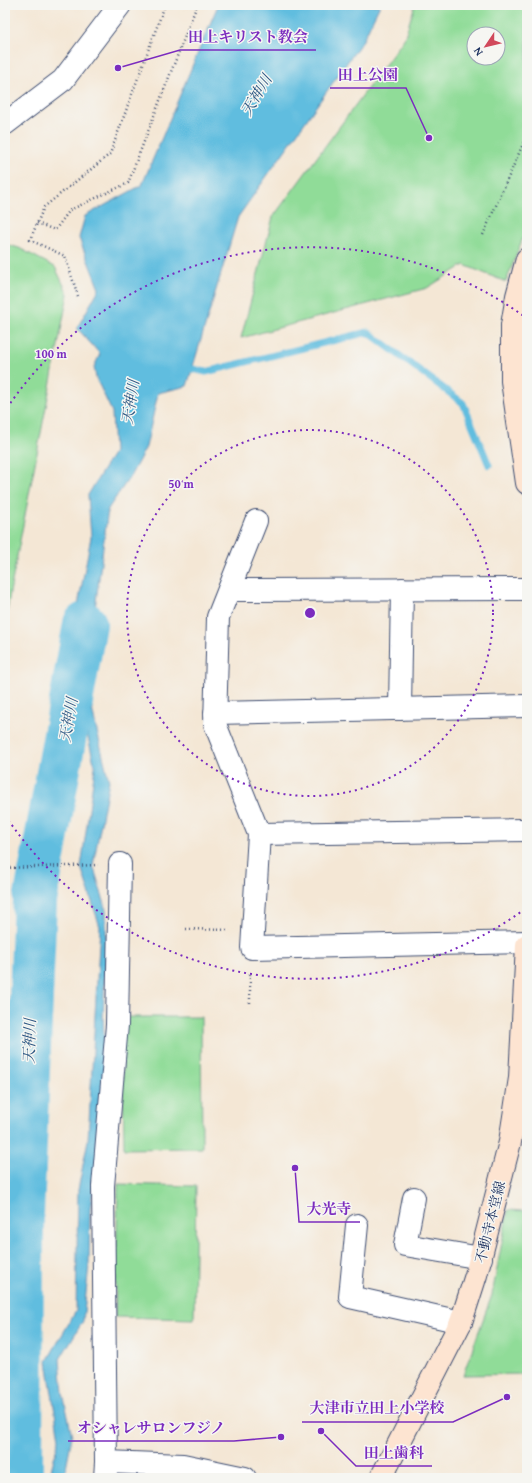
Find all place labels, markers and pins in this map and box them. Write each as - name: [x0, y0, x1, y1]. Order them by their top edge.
- callout: 田上キリスト教会: [180, 23, 316, 50]
- callout: 田上公園: [330, 61, 406, 88]
- centre of rings: [303, 606, 317, 620]
- callout: 大光寺: [299, 1195, 360, 1222]
- callout: 大津市立田上小学校: [302, 1395, 453, 1422]
- callout: オシャレサロンフジノ: [68, 1414, 234, 1441]
- callout: 田上歯科: [356, 1439, 432, 1466]

